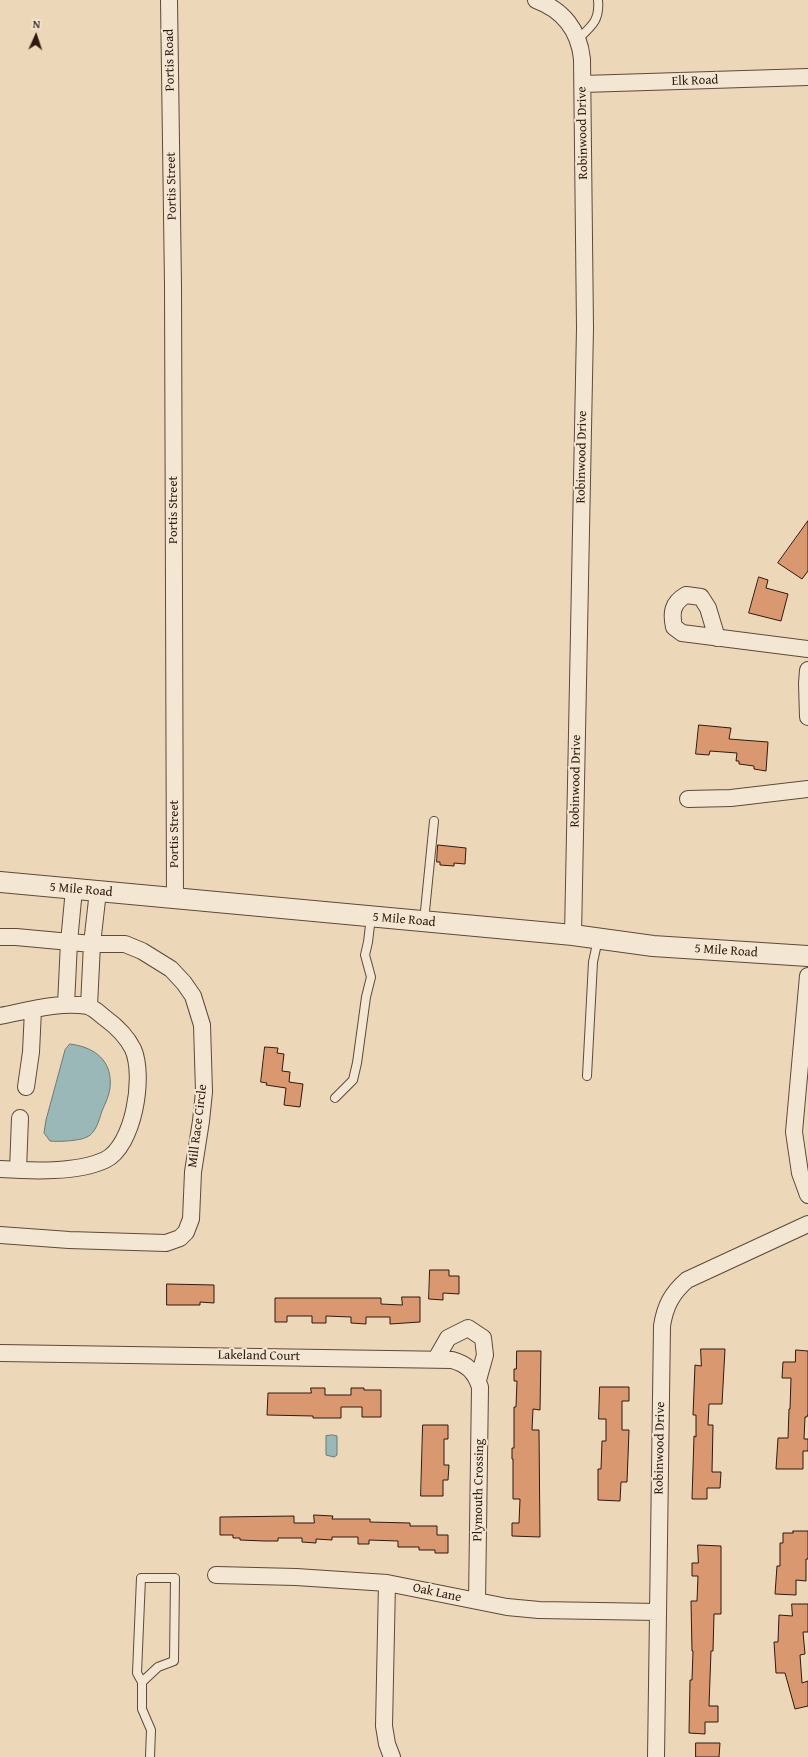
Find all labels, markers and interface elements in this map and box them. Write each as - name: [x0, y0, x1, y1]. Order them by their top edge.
- north arrow: [16, 16, 56, 56]
- text: N: [33, 16, 41, 32]
- street label: Portis Road: [162, 29, 178, 91]
- street label: Elk Road: [671, 72, 719, 90]
- street label: Robinwood Drive: [574, 86, 592, 180]
- street label: Portis Street: [164, 152, 180, 220]
- street label: Robinwood Drive: [573, 410, 591, 504]
- street label: Portis Street: [166, 476, 182, 544]
- street label: Robinwood Drive: [567, 734, 585, 828]
- street label: Portis Street: [167, 800, 183, 868]
- street label: 5 Mile Road: [49, 879, 113, 901]
- street label: 5 Mile Road: [372, 909, 436, 931]
- street label: 5 Mile Road: [694, 941, 758, 961]
- street label: Mill Race Circle: [185, 1083, 211, 1169]
- street label: Lakeland Court: [218, 1347, 300, 1365]
- street label: Robinwood Drive: [651, 1401, 669, 1495]
- street label: Plymouth Crossing: [470, 1438, 488, 1542]
- street label: Oak Lane: [411, 1580, 463, 1606]

